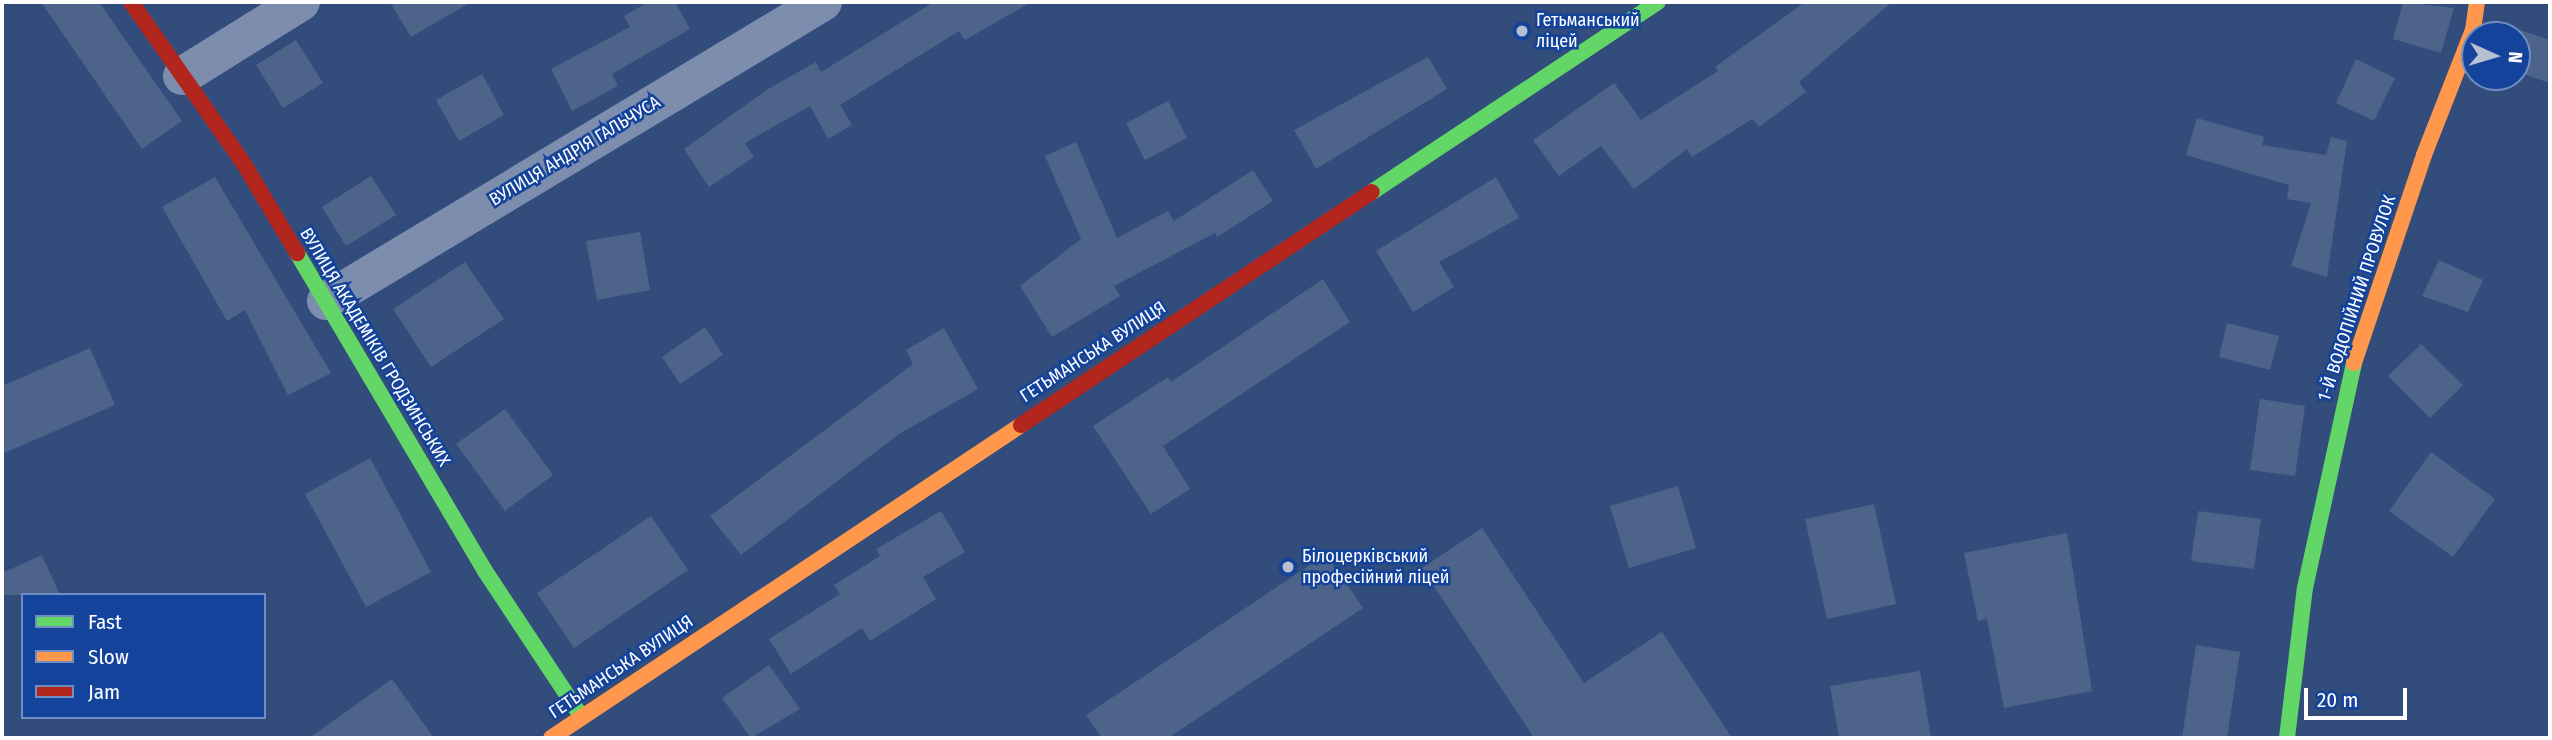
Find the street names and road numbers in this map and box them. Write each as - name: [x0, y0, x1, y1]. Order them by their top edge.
- street label: ВУЛИЦЯ АНДРІЯ ГАЛЬЧУСА: [486, 91, 664, 211]
- street label: 1-Й ВОДОПІЙНИЙ ПРОВУЛОК: [2313, 192, 2401, 404]
- street label: ВУЛИЦЯ АКАДЕМІКІВ ГРОДЗИНСЬКИХ: [295, 224, 455, 470]
- street label: ГЕТЬМАНСЬКА ВУЛИЦЯ: [1016, 297, 1170, 407]
- street label: ГЕТЬМАНСЬКА ВУЛИЦЯ: [545, 611, 697, 723]

